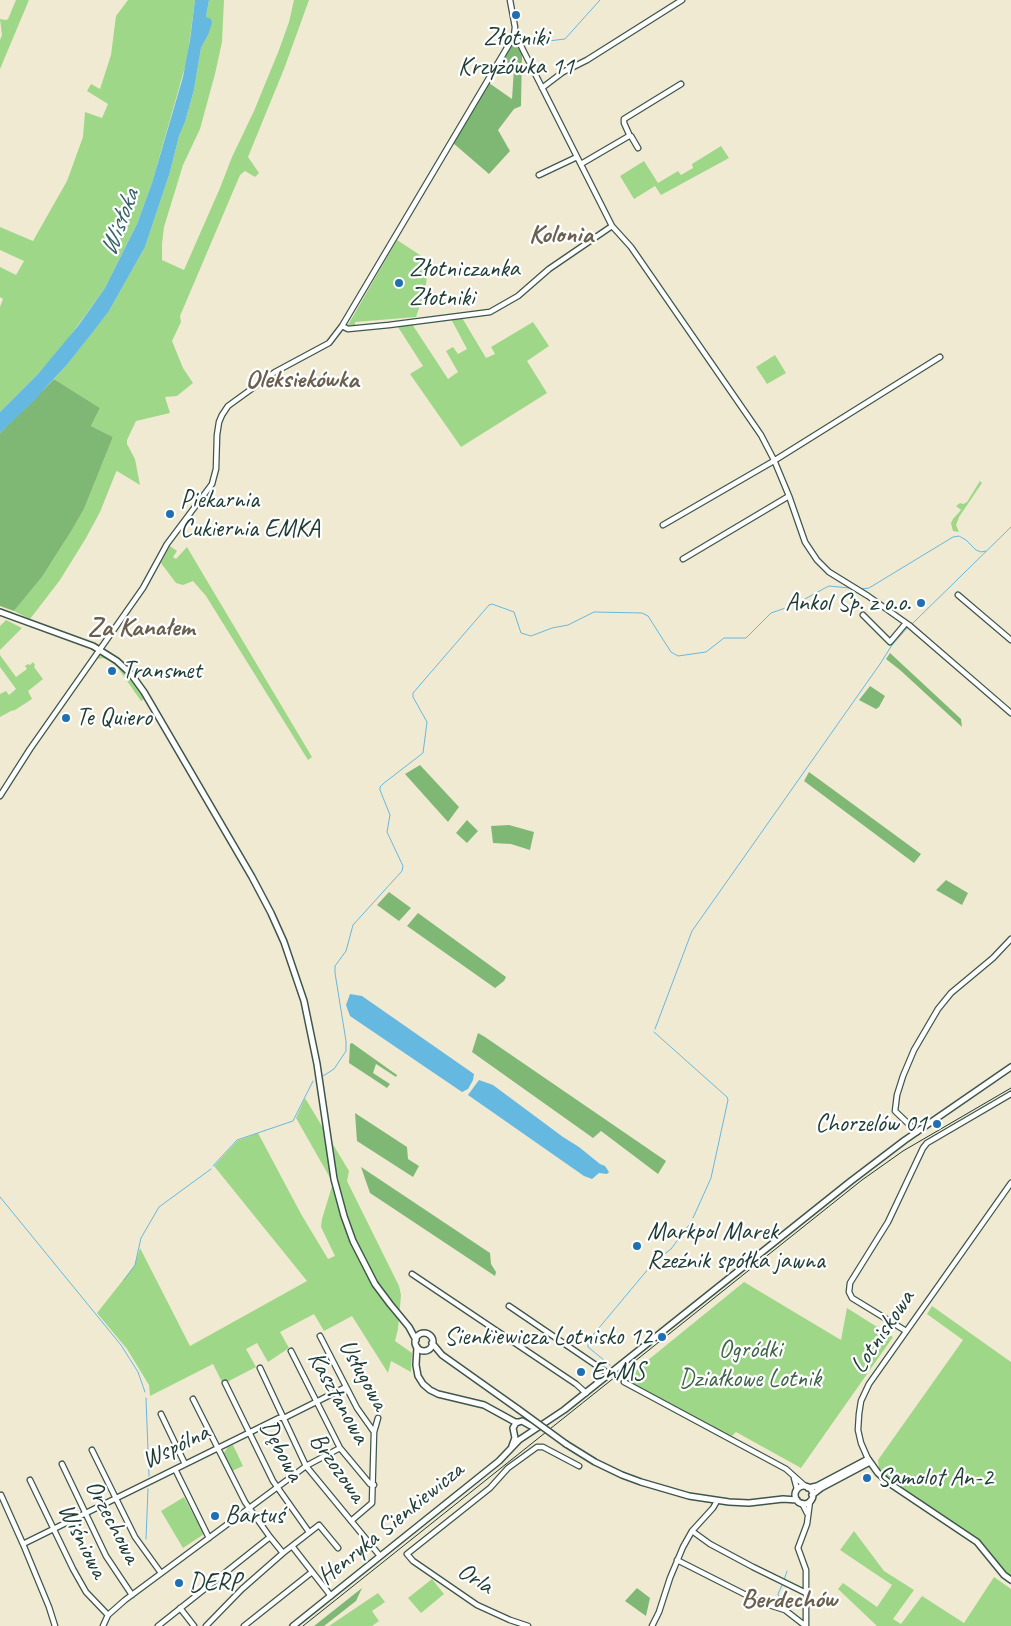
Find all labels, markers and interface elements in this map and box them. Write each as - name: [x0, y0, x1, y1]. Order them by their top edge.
- marker: Złotniki Krzyżówka 11: [510, 9, 522, 21]
- place label: Złotniki Krzyżówka 11: [458, 23, 574, 82]
- water label: Wisłoka: [93, 186, 147, 260]
- district label: Kolonia: [529, 219, 593, 251]
- place label: Złotniczanka Złotniki: [409, 254, 519, 313]
- marker: Złotniczanka Złotniki: [393, 277, 405, 289]
- district label: Oleksiekówka: [245, 364, 359, 396]
- place label: Piekarnia Cukiernia EMKA: [180, 485, 320, 544]
- marker: Piekarnia Cukiernia EMKA: [164, 508, 176, 520]
- place label: Ankol Sp. z o.o.: [785, 588, 911, 618]
- marker: Ankol Sp. z o.o.: [915, 597, 927, 609]
- district label: Za Kanałem: [88, 612, 194, 644]
- place label: Transmet: [122, 656, 201, 686]
- marker: Transmet: [106, 665, 118, 677]
- place label: Te Quiero: [76, 703, 152, 733]
- marker: Te Quiero: [60, 712, 72, 724]
- place label: Chorzelów 01: [815, 1109, 927, 1139]
- marker: Chorzelów 01: [931, 1118, 943, 1130]
- place label: Markpol Marek Rzeźnik spółka jawna: [647, 1217, 825, 1276]
- marker: Markpol Marek Rzeźnik spółka jawna: [631, 1240, 643, 1252]
- street label: Lotniskowa: [844, 1285, 922, 1379]
- place label: Sienkiewicza Lotnisko 12: [444, 1322, 652, 1352]
- marker: Sienkiewicza Lotnisko 12: [656, 1331, 668, 1343]
- street label: Usługowa: [331, 1334, 395, 1416]
- park label: Ogródki Działkowe Lotnik: [679, 1335, 821, 1394]
- street label: Kasztanowa: [300, 1347, 376, 1449]
- place label: EnMS: [591, 1357, 645, 1387]
- marker: EnMS: [575, 1366, 587, 1378]
- street label: Dębowa: [252, 1415, 310, 1487]
- street label: Wspólna: [137, 1418, 215, 1476]
- street label: Brzozowa: [302, 1427, 372, 1509]
- street label: Henryka Sienkiewicza: [312, 1456, 470, 1592]
- place label: Samolot An-2: [877, 1463, 993, 1493]
- marker: Samolot An-2: [861, 1472, 873, 1484]
- street label: Orzechowa: [78, 1475, 146, 1569]
- street label: Wiśniowa: [51, 1499, 113, 1583]
- place label: Bartuś: [225, 1501, 284, 1531]
- marker: Bartuś: [209, 1510, 221, 1522]
- street label: Orla: [452, 1557, 498, 1601]
- place label: DERP: [189, 1568, 241, 1598]
- marker: DERP: [173, 1577, 185, 1589]
- district label: Berdechów: [741, 1584, 837, 1616]

